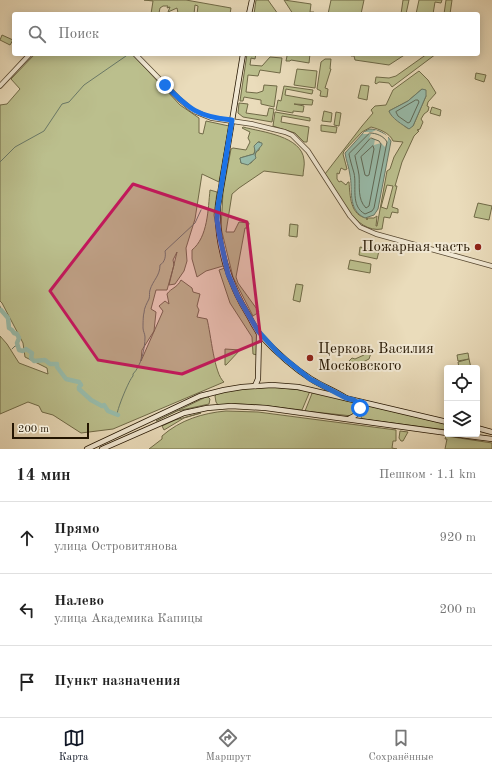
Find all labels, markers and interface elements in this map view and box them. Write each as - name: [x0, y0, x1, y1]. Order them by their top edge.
- search box: [12, 12, 480, 56]
- icon: search: [26, 23, 48, 45]
- text: Поиск: [58, 27, 99, 42]
- route end: [156, 76, 174, 94]
- place label: Пожарная часть: [362, 240, 470, 255]
- marker: Пожарная часть: [473, 242, 483, 252]
- place label: Церковь Василия Московского: [318, 342, 434, 374]
- marker: Церковь Василия Московского: [305, 353, 315, 363]
- map controls: [444, 365, 480, 437]
- button: locate: [444, 365, 480, 401]
- route start: [351, 399, 369, 417]
- button: layers: [444, 401, 480, 437]
- scale bar: [12, 421, 89, 440]
- text: 200 m: [18, 424, 49, 435]
- text: 14 мин: [16, 467, 71, 484]
- text: Пешком · 1.1 km: [379, 468, 476, 481]
- text: Прямо: [54, 522, 100, 537]
- icon: ahead: [16, 527, 38, 549]
- text: 920 m: [439, 531, 476, 544]
- text: улица Островитянова: [54, 540, 177, 553]
- text: Налево: [54, 594, 104, 609]
- icon: left: [16, 599, 38, 621]
- text: 200 m: [439, 603, 476, 616]
- text: улица Академика Капицы: [54, 612, 203, 625]
- icon: arrive: [16, 671, 38, 693]
- text: Пункт назначения: [54, 674, 181, 689]
- tab: Карта: [59, 727, 88, 765]
- tab: Маршрут: [206, 727, 251, 765]
- tab: Сохранённые: [368, 727, 433, 765]

